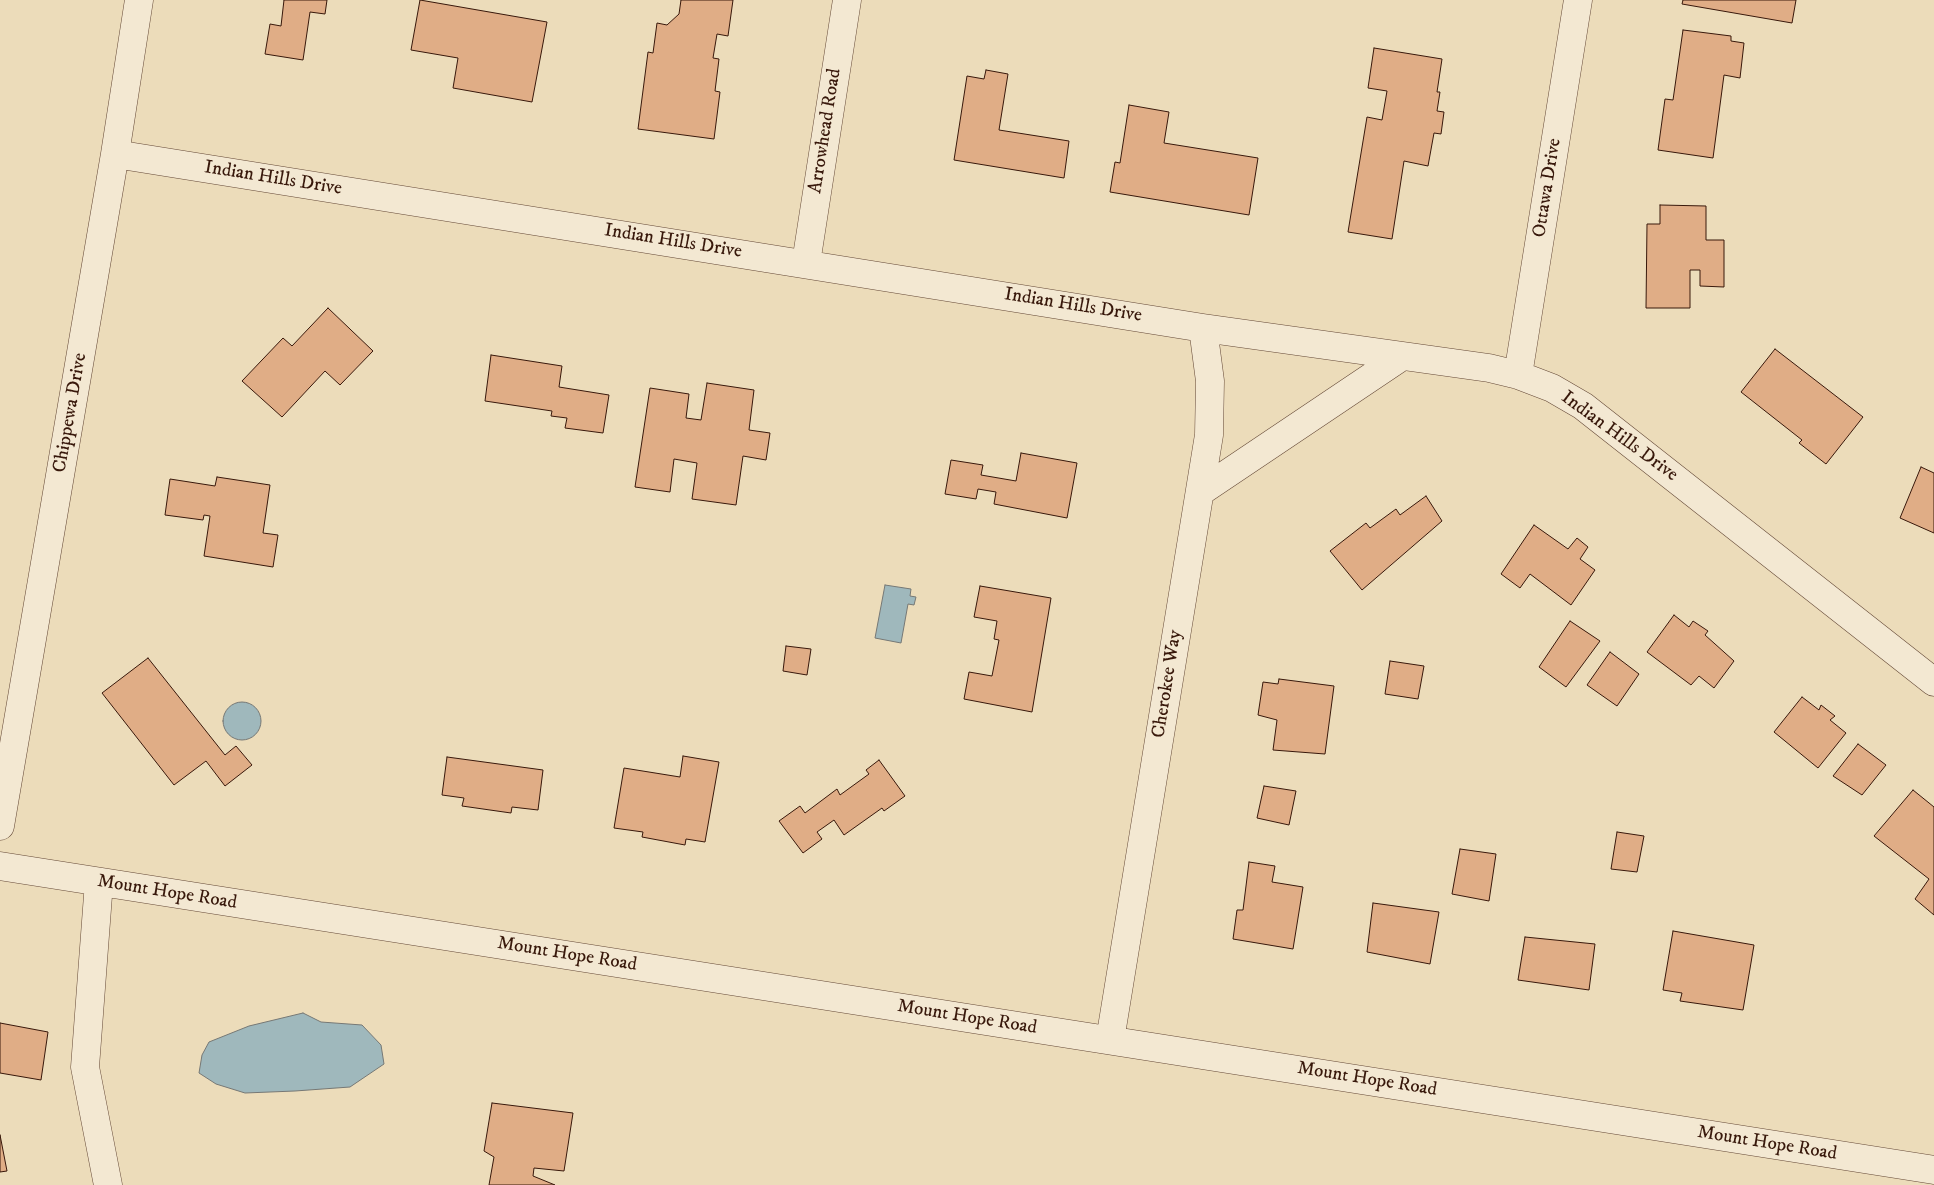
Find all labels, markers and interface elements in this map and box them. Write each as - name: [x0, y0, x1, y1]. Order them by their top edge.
- street label: Arrowhead Road: [805, 67, 847, 195]
- street label: Ottawa Drive: [1529, 137, 1567, 239]
- street label: Indian Hills Drive: [203, 157, 343, 201]
- street label: Indian Hills Drive: [603, 220, 743, 264]
- street label: Indian Hills Drive: [1003, 284, 1143, 328]
- street label: Chippewa Drive: [49, 351, 93, 475]
- street label: Indian Hills Drive: [1556, 387, 1682, 487]
- street label: Cherokee Way: [1148, 628, 1188, 740]
- street label: Mount Hope Road: [95, 871, 239, 915]
- street label: Mount Hope Road: [495, 933, 639, 977]
- street label: Mount Hope Road: [895, 996, 1039, 1040]
- street label: Mount Hope Road: [1295, 1058, 1439, 1102]
- street label: Mount Hope Road: [1695, 1122, 1839, 1166]

